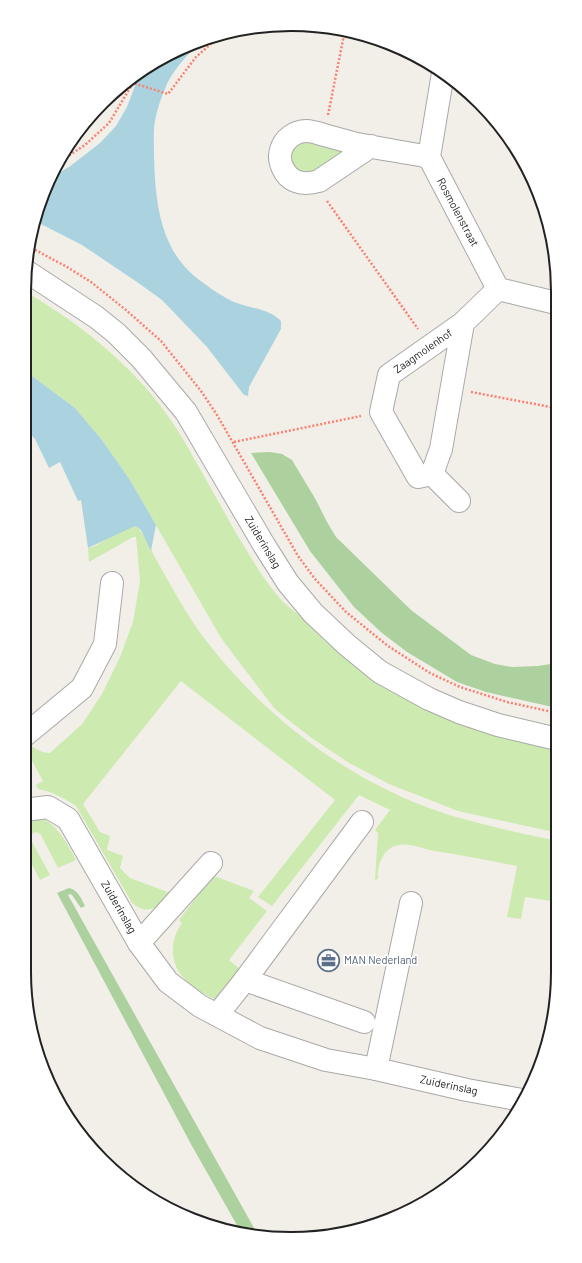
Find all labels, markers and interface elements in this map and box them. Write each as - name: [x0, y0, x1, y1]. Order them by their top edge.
- street label: Rosmolenstraat: [435, 175, 482, 248]
- street label: Zaagmolenhof: [391, 326, 454, 375]
- street label: Zuiderinslag: [243, 513, 284, 570]
- street label: Zuiderinslag: [99, 878, 140, 935]
- office icon: MAN Nederland: [316, 947, 342, 973]
- place label: MAN Nederland: [344, 953, 417, 966]
- street label: Zuiderinslag: [419, 1072, 479, 1097]

